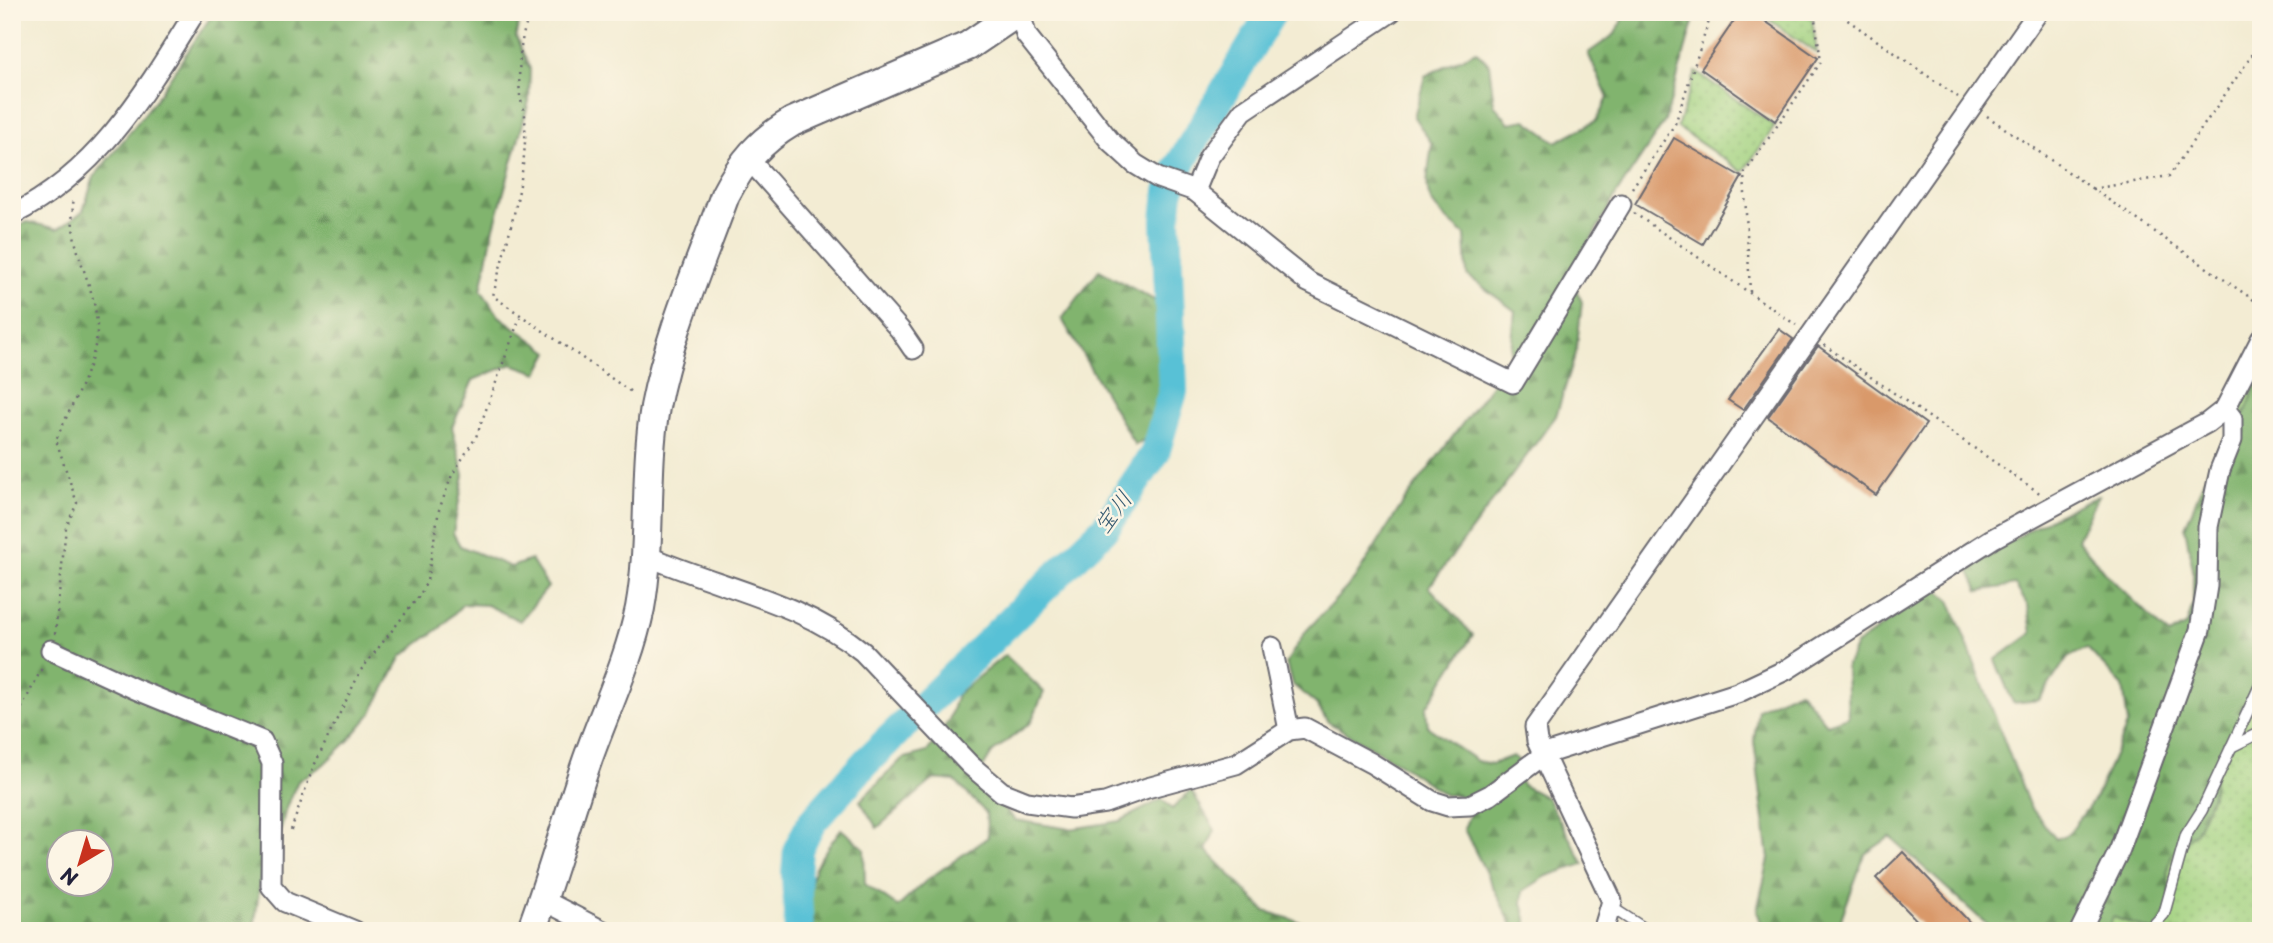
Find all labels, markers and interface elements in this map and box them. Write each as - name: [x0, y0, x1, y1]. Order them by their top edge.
- water label: 宝川: [1084, 482, 1140, 540]
- north arrow: [46, 828, 116, 898]
- text: N: [54, 862, 83, 893]

